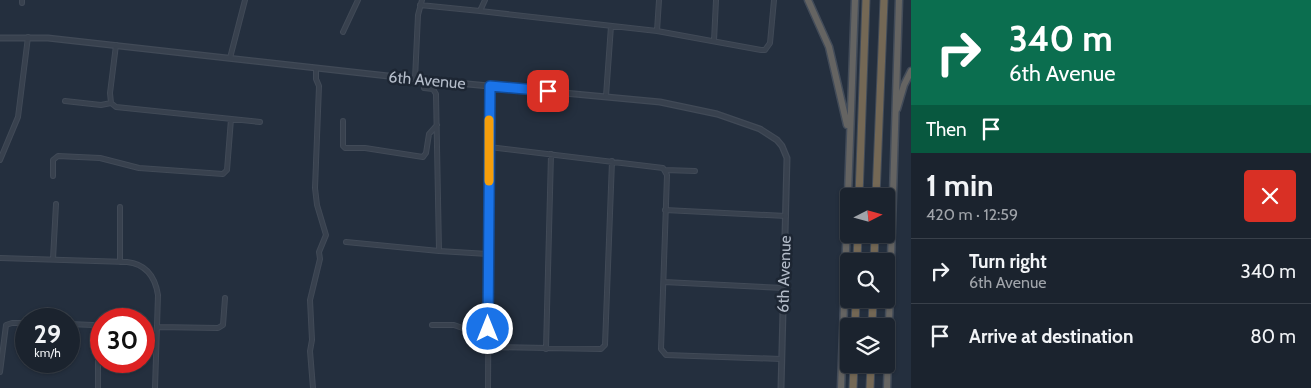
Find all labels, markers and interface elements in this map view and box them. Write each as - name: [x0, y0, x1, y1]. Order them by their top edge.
- text: 340 m: [1009, 17, 1113, 60]
- icon: right: [926, 20, 991, 85]
- text: 6th Avenue: [1009, 60, 1116, 87]
- street label: 6th Avenue: [388, 67, 466, 93]
- pin: [527, 70, 569, 112]
- icon: arrive: [534, 77, 562, 105]
- icon: arrive: [977, 115, 1005, 143]
- text: Then: [926, 118, 967, 141]
- text: 1 min: [926, 167, 994, 204]
- button: close: [1244, 170, 1296, 222]
- north arrow: [840, 188, 895, 242]
- map controls: [840, 188, 895, 373]
- text: 420 m · 12:59: [926, 205, 1018, 224]
- street label: 6th Avenue: [773, 235, 795, 313]
- text: Turn right: [969, 250, 1047, 273]
- button: search: [840, 253, 895, 308]
- icon: right: [926, 257, 954, 285]
- text: 340 m: [1241, 260, 1296, 283]
- text: 6th Avenue: [969, 273, 1047, 292]
- position arrow: [461, 302, 513, 354]
- speed limit sign: 30: [90, 308, 155, 373]
- button: layers: [840, 318, 895, 373]
- text: 29: [34, 319, 61, 349]
- icon: arrive: [926, 322, 954, 350]
- text: Arrive at destination: [969, 325, 1133, 348]
- text: 80 m: [1250, 325, 1296, 348]
- text: km/h: [34, 345, 61, 360]

